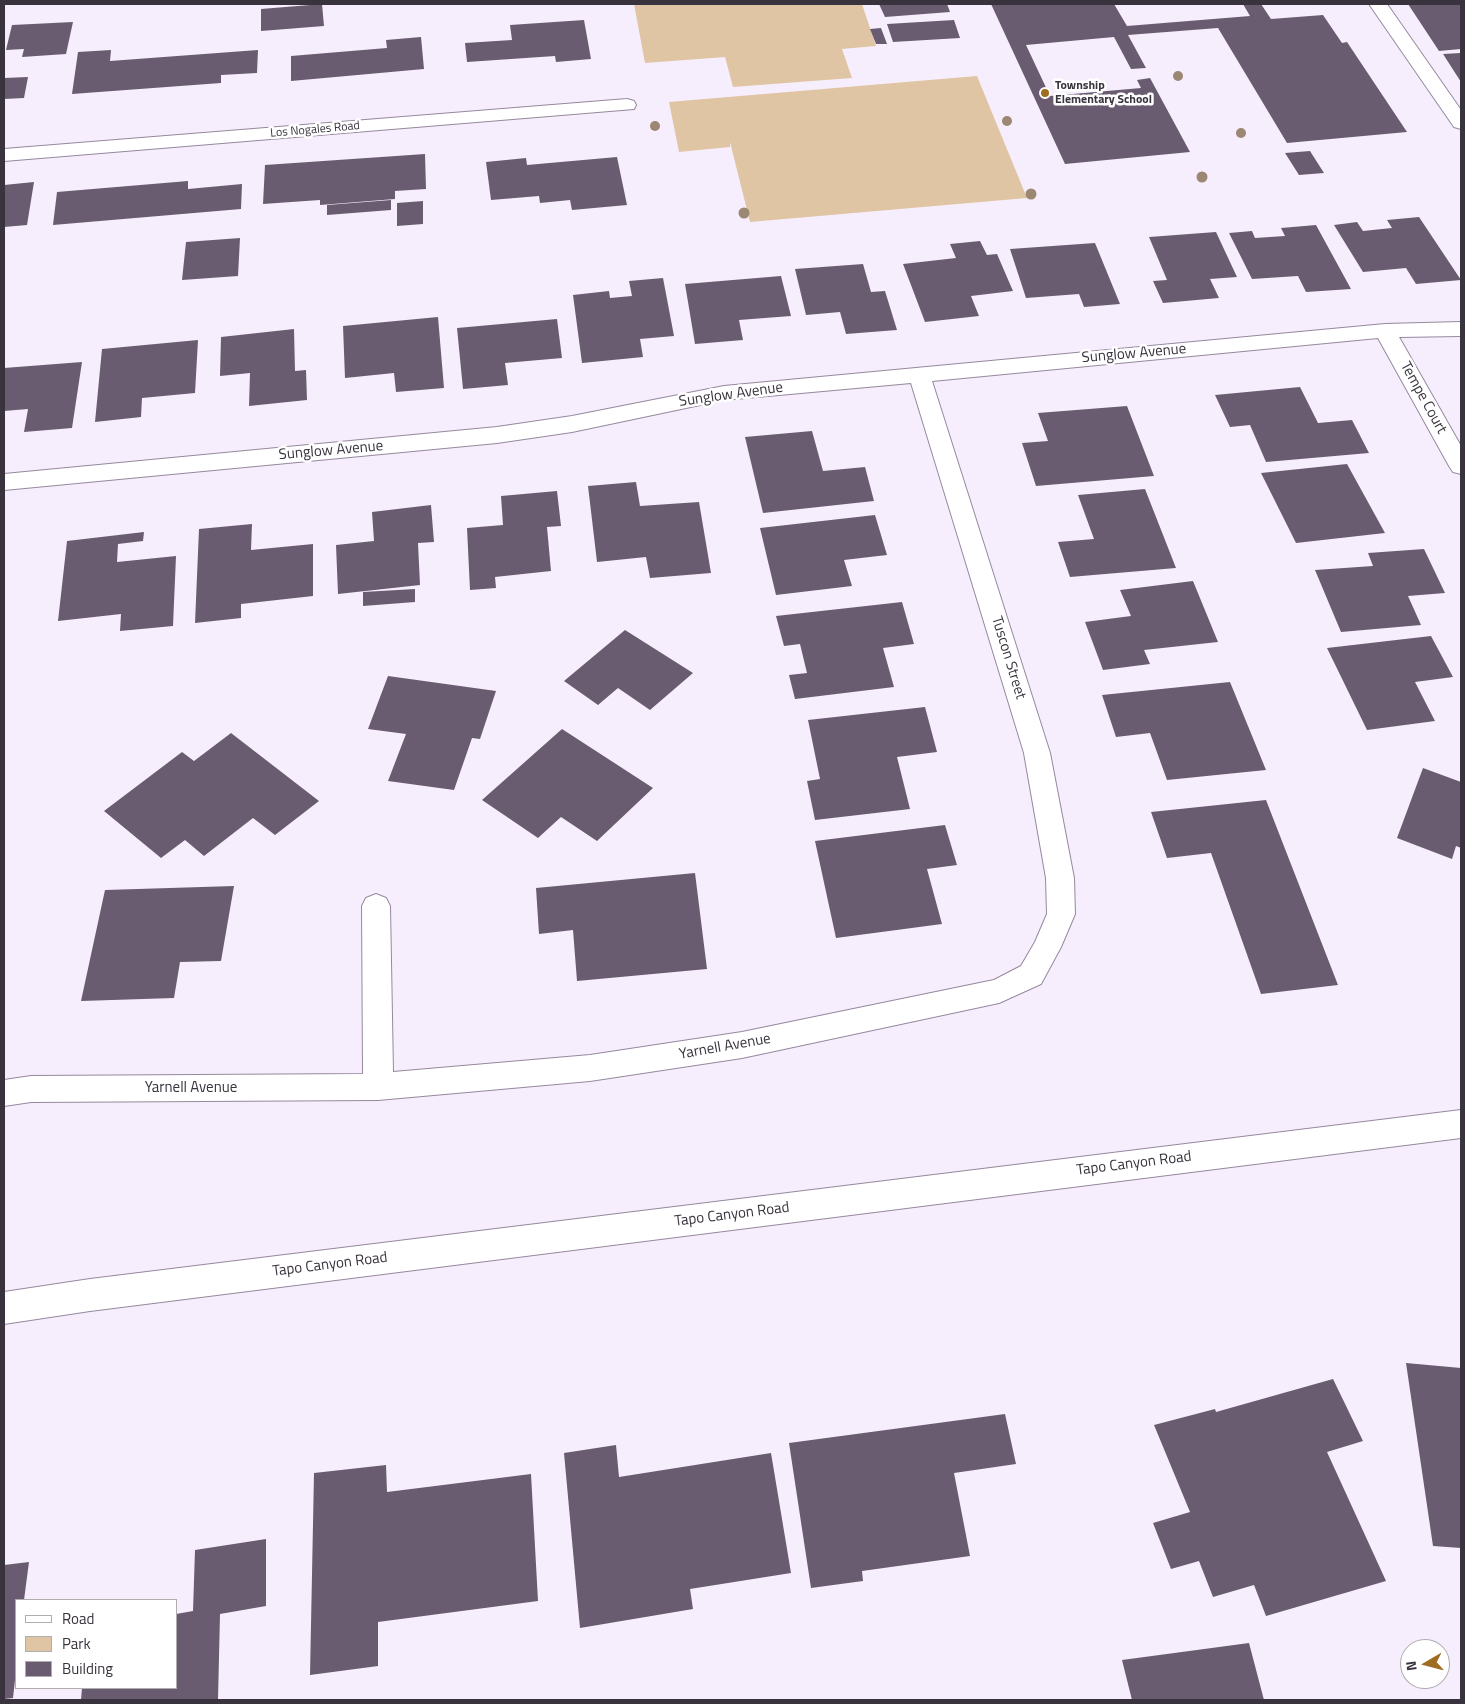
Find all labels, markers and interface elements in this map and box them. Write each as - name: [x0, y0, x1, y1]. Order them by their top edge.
- place label: Township Elementary School: [1055, 79, 1152, 107]
- marker: Township Elementary School: [1039, 87, 1051, 99]
- street label: Los Nogales Road: [270, 119, 360, 141]
- street label: Sunglow Avenue: [1081, 340, 1187, 368]
- street label: Tempe Court: [1396, 359, 1450, 437]
- street label: Sunglow Avenue: [678, 379, 784, 411]
- street label: Sunglow Avenue: [278, 437, 384, 465]
- street label: Tuscon Street: [987, 614, 1029, 702]
- street label: Yarnell Avenue: [678, 1030, 772, 1064]
- street label: Yarnell Avenue: [145, 1079, 237, 1097]
- street label: Tapo Canyon Road: [1075, 1148, 1193, 1180]
- street label: Tapo Canyon Road: [673, 1199, 791, 1231]
- street label: Tapo Canyon Road: [271, 1249, 389, 1281]
- legend: [15, 1599, 178, 1689]
- text: Road: [62, 1607, 94, 1630]
- text: Park: [62, 1632, 91, 1655]
- north arrow: [1400, 1639, 1450, 1689]
- text: Building: [62, 1657, 113, 1680]
- text: N: [1400, 1660, 1422, 1672]

